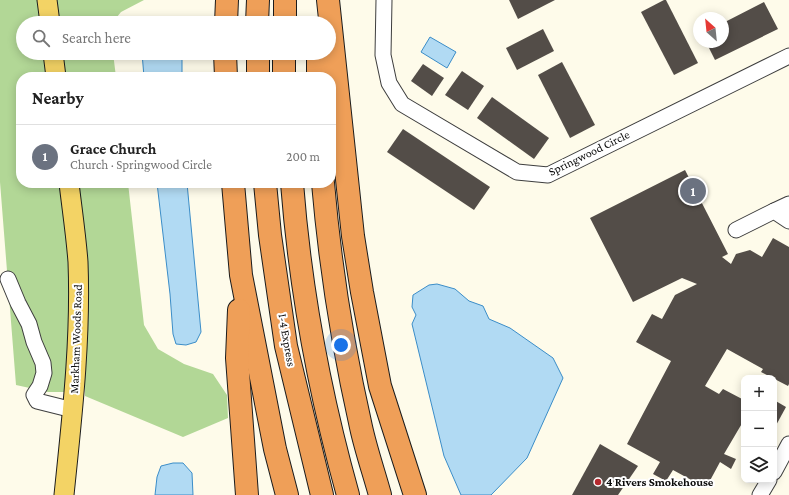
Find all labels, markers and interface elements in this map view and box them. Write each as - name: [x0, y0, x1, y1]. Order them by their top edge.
- north arrow: [693, 12, 729, 48]
- search box: [16, 16, 336, 60]
- icon: search: [30, 27, 52, 49]
- text: Search here: [62, 30, 131, 46]
- text: Nearby: [32, 89, 84, 108]
- street label: Springwood Circle: [546, 127, 632, 179]
- text: Grace Church: [70, 141, 156, 157]
- text: 1: [43, 149, 47, 164]
- text: 200 m: [286, 149, 320, 164]
- text: Church · Springwood Circle: [70, 157, 212, 172]
- pin: 1: [680, 176, 706, 206]
- street label: Markham Woods Road: [67, 283, 85, 394]
- street label: I-4 Express: [275, 312, 299, 368]
- your location: [331, 335, 351, 355]
- map controls: [741, 375, 777, 483]
- button: +: [741, 375, 777, 411]
- button: −: [741, 411, 777, 447]
- button: layers: [741, 447, 777, 483]
- place label: 4 Rivers Smokehouse: [606, 475, 714, 489]
- marker: 4 Rivers Smokehouse: [593, 477, 603, 487]

